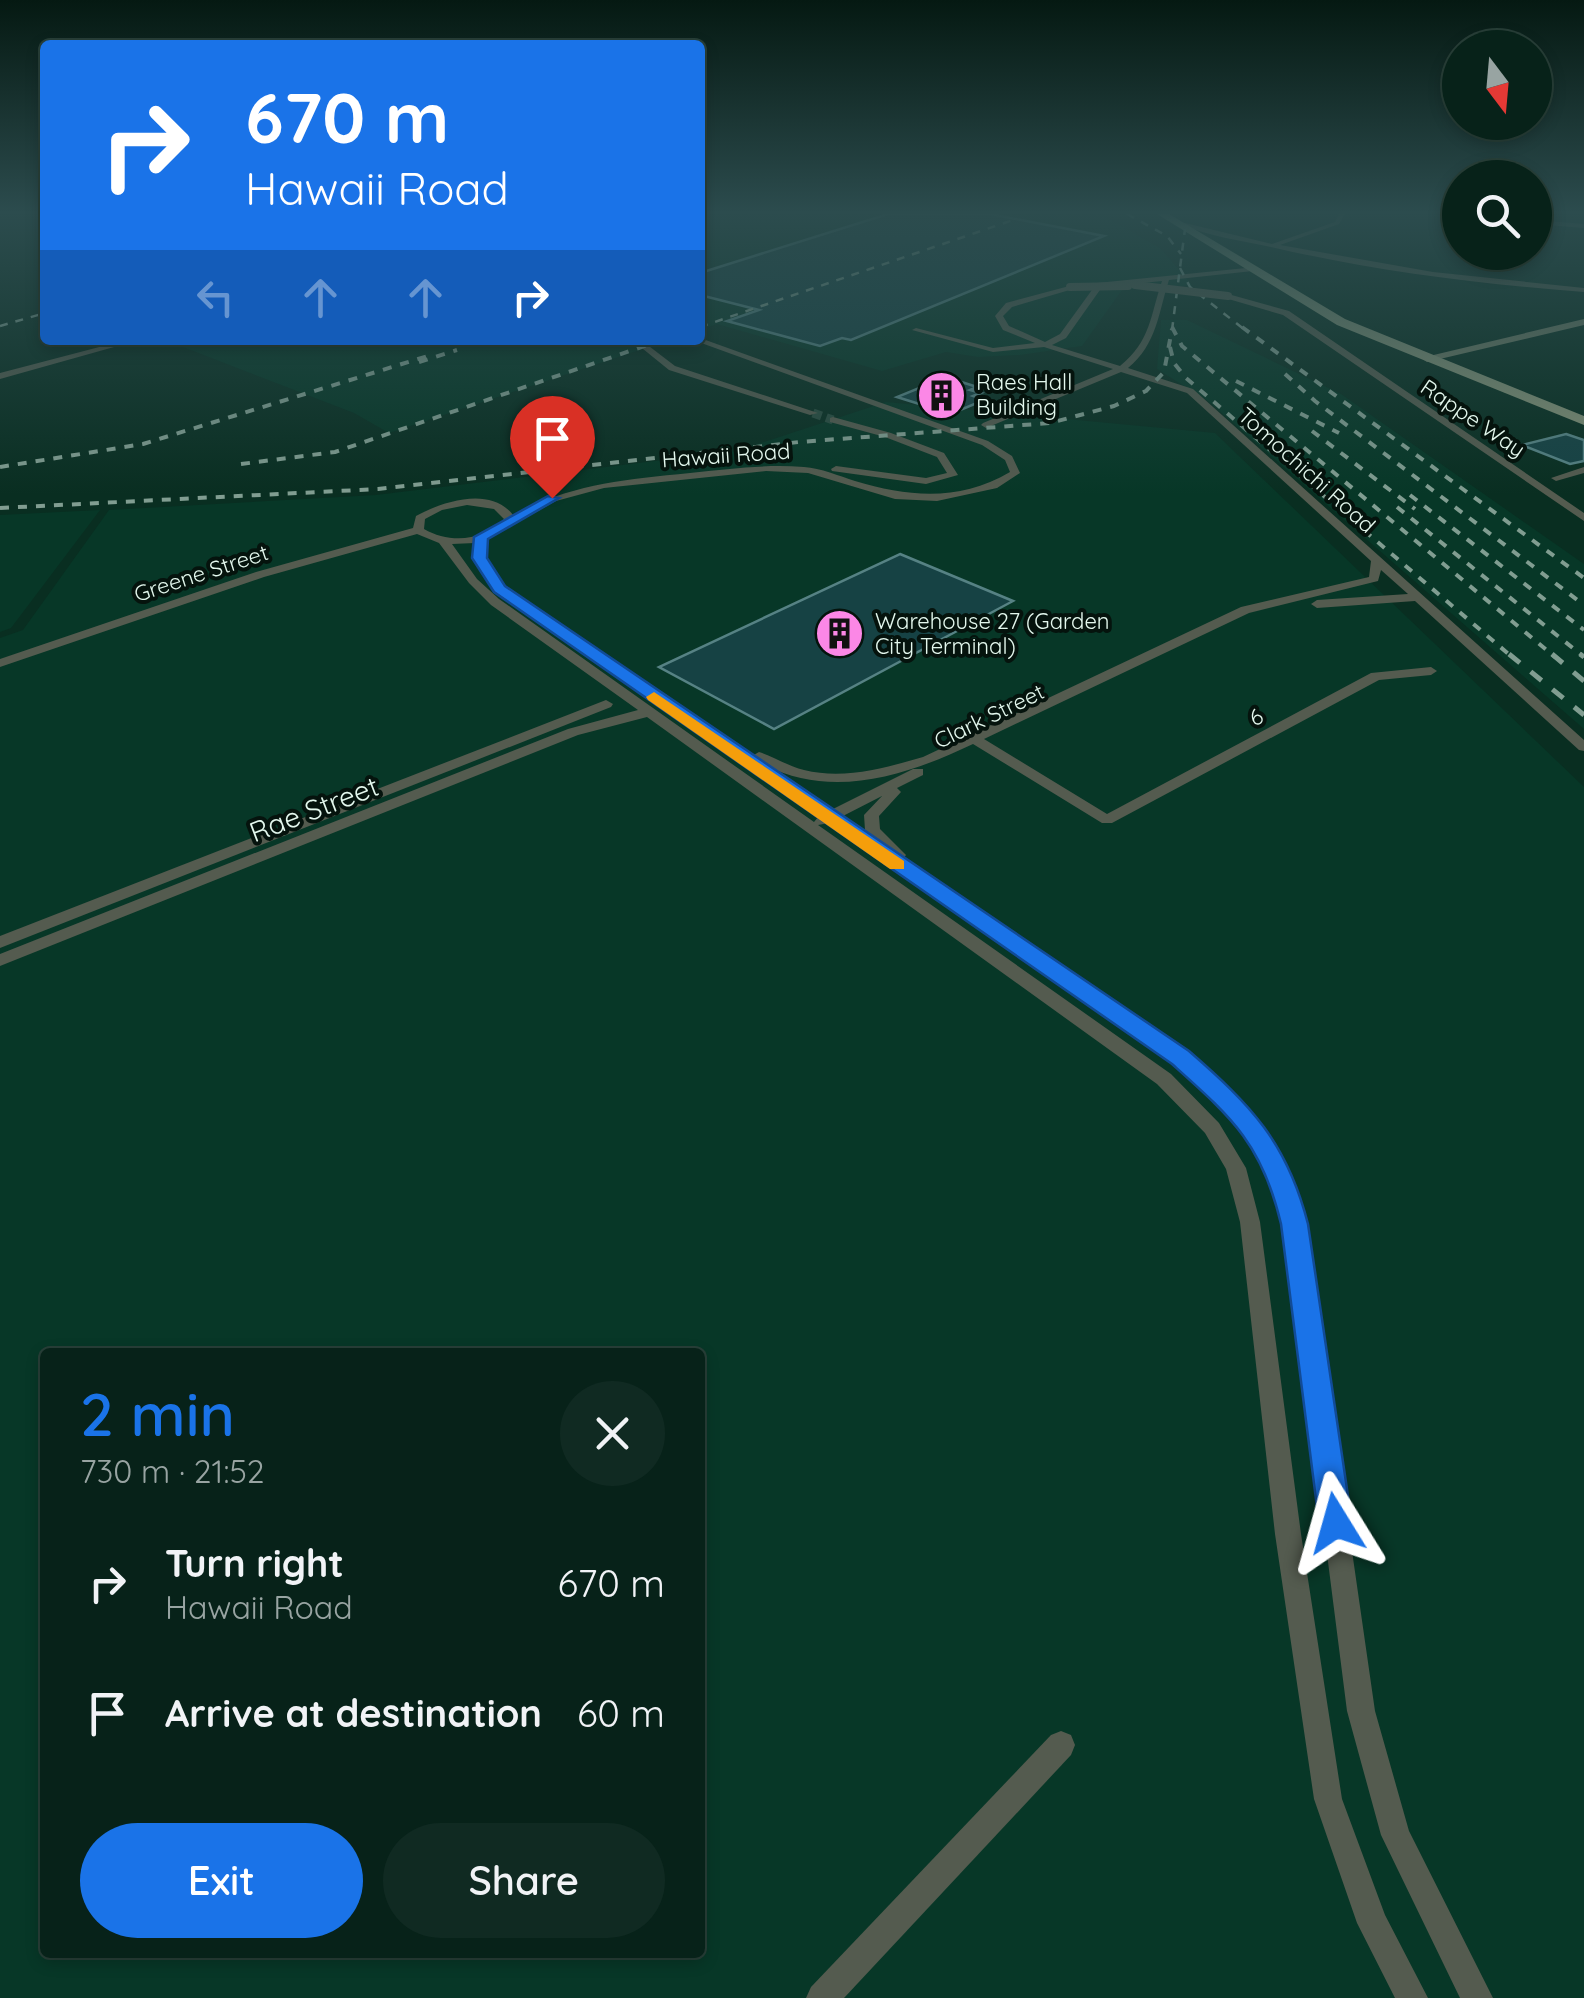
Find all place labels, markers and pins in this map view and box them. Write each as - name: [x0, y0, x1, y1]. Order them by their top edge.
- place label: Raes Hall Building: [976, 368, 1072, 421]
- building icon: Raes Hall Building: [915, 369, 967, 421]
- pin: [510, 396, 595, 499]
- place label: Warehouse 27 (Garden City Terminal): [875, 607, 1110, 660]
- building icon: Warehouse 27 (Garden City Terminal): [814, 608, 866, 660]

